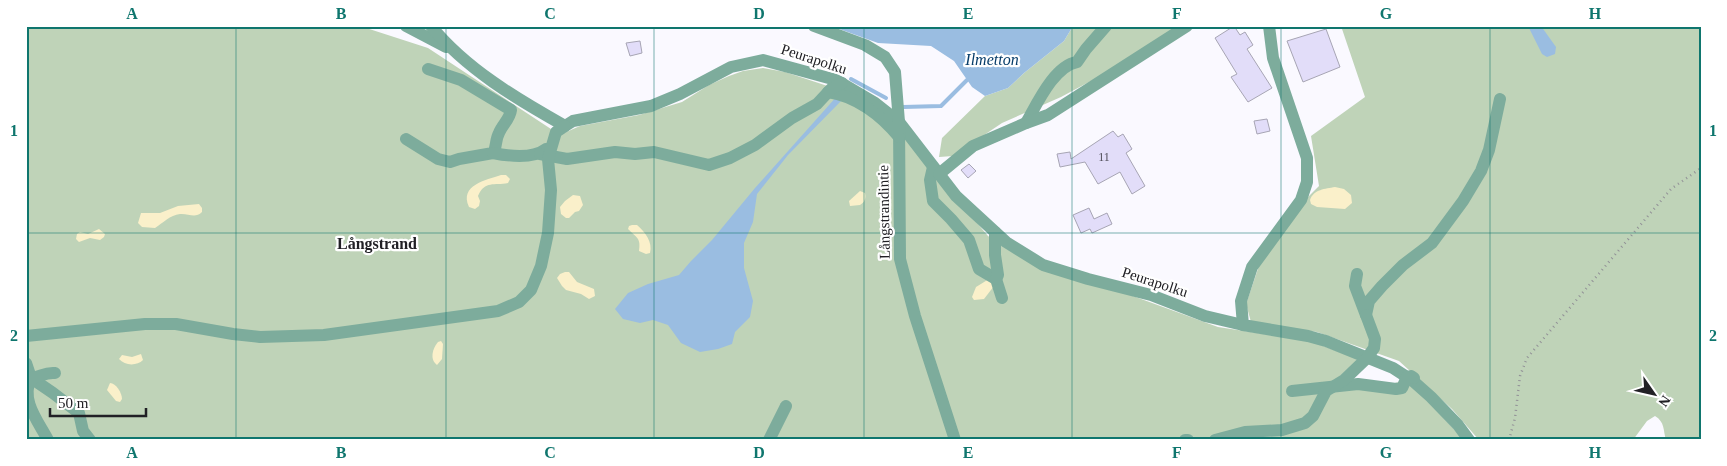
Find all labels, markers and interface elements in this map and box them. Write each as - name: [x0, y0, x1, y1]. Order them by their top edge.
- text: A: [126, 5, 138, 22]
- text: B: [336, 5, 347, 22]
- text: C: [544, 5, 556, 22]
- text: D: [753, 5, 765, 22]
- text: E: [963, 5, 973, 22]
- text: F: [1172, 5, 1182, 22]
- text: G: [1380, 5, 1393, 22]
- text: H: [1589, 5, 1602, 22]
- street label: Peurapolku: [779, 41, 849, 77]
- water label: Ilmetton: [964, 51, 1019, 68]
- text: 1: [10, 122, 18, 139]
- text: 1: [1709, 122, 1717, 139]
- house number: 11: [1098, 150, 1110, 164]
- street label: Långstrandintie: [875, 164, 893, 259]
- district label: Långstrand: [337, 235, 417, 253]
- street label: Peurapolku: [1120, 264, 1190, 300]
- text: 2: [10, 327, 18, 344]
- text: 2: [1709, 327, 1717, 344]
- north arrow: [1630, 368, 1680, 418]
- scale bar: [50, 386, 146, 418]
- text: N: [1655, 393, 1673, 409]
- text: 50 m: [58, 395, 89, 411]
- text: A: [126, 444, 138, 461]
- text: B: [336, 444, 347, 461]
- text: C: [544, 444, 556, 461]
- text: D: [753, 444, 765, 461]
- text: E: [963, 444, 973, 461]
- text: F: [1172, 444, 1182, 461]
- text: G: [1380, 444, 1393, 461]
- text: H: [1589, 444, 1602, 461]

